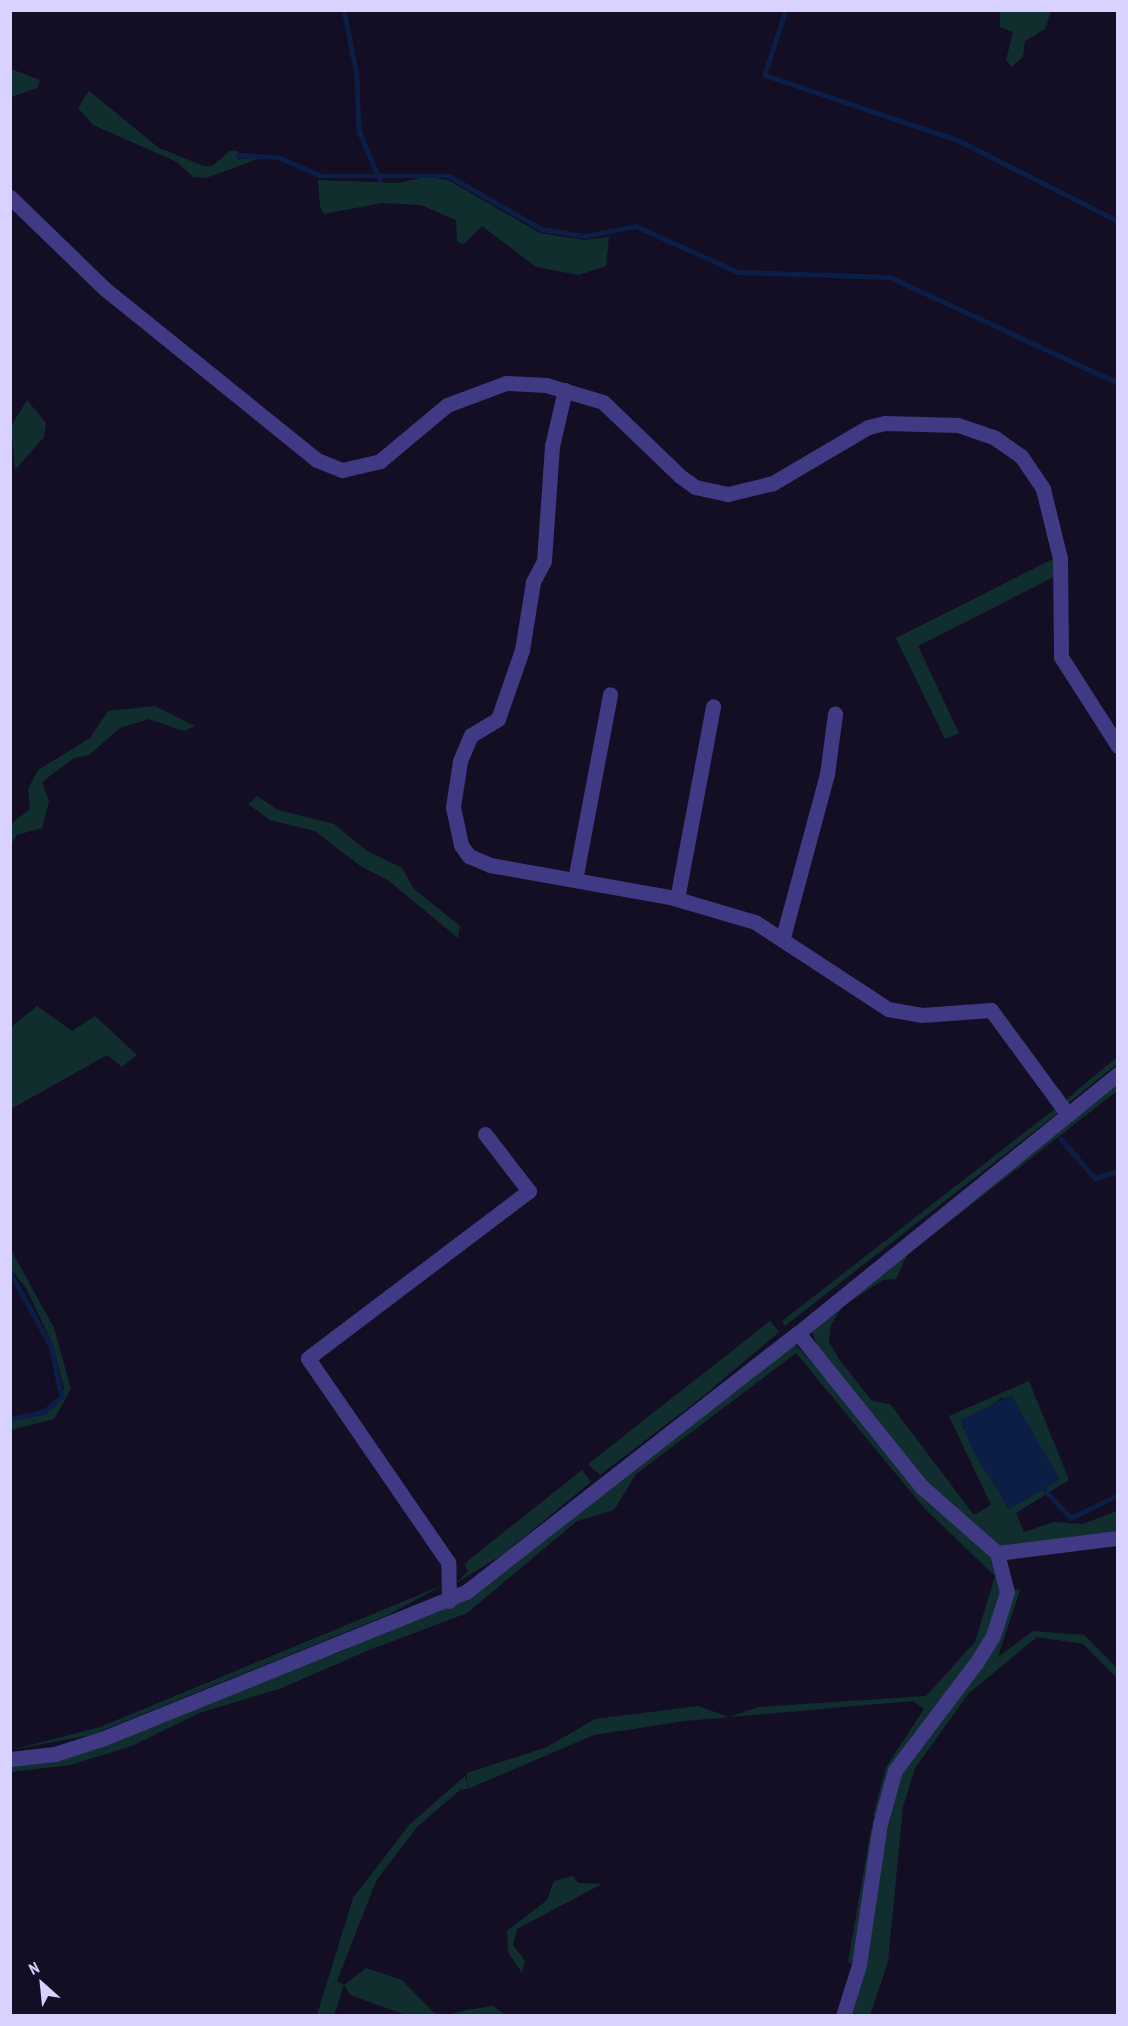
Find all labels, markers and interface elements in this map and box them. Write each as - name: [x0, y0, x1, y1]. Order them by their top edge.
- north arrow: [12, 1954, 72, 2014]
- text: N: [25, 1957, 42, 1979]

